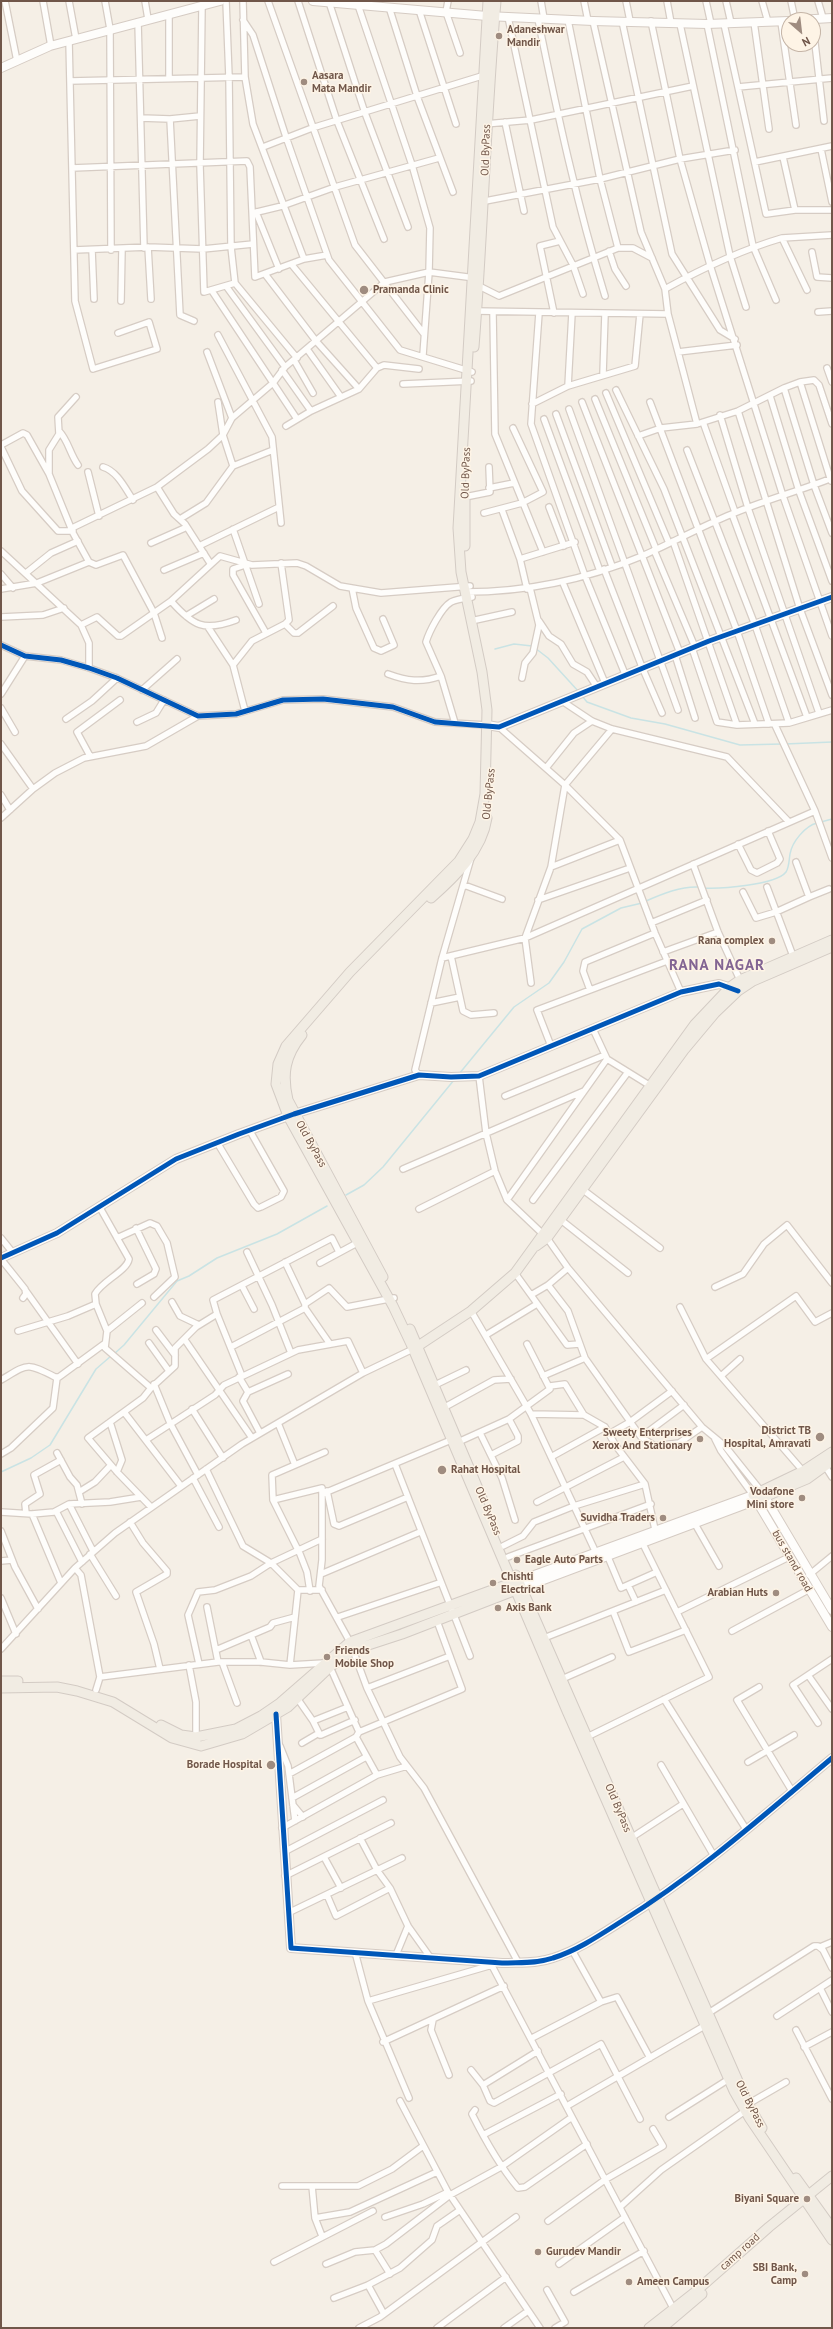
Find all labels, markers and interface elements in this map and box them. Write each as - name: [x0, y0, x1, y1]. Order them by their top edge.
- north arrow: [781, 12, 821, 52]
- place label: Adaneshwar Mandir: [507, 23, 565, 49]
- marker: Adaneshwar Mandir: [494, 31, 504, 41]
- text: N: [800, 34, 813, 50]
- place label: Aasara Mata Mandir: [312, 69, 371, 95]
- marker: Aasara Mata Mandir: [299, 77, 309, 87]
- street label: Old ByPass: [479, 124, 493, 176]
- place label: Pramanda Clinic: [373, 283, 449, 297]
- marker: Pramanda Clinic: [358, 284, 370, 296]
- street label: Old ByPass: [459, 447, 473, 499]
- street label: Old ByPass: [480, 768, 498, 820]
- place label: Rana complex: [698, 934, 764, 948]
- marker: Rana complex: [767, 936, 777, 946]
- district label: RANA NAGAR: [669, 957, 765, 975]
- street label: Old ByPass: [293, 1118, 329, 1170]
- place label: District TB Hospital, Amravati: [724, 1424, 811, 1450]
- place label: Sweety Enterprises Xerox And Stationary: [592, 1426, 692, 1452]
- marker: District TB Hospital, Amravati: [814, 1431, 826, 1443]
- marker: Sweety Enterprises Xerox And Stationary: [695, 1434, 705, 1444]
- place label: Rahat Hospital: [451, 1463, 520, 1477]
- marker: Rahat Hospital: [436, 1464, 448, 1476]
- street label: Old ByPass: [472, 1485, 504, 1537]
- place label: Vodafone Mini store: [747, 1485, 794, 1511]
- marker: Vodafone Mini store: [797, 1493, 807, 1503]
- place label: Suvidha Traders: [580, 1511, 655, 1525]
- marker: Suvidha Traders: [658, 1513, 668, 1523]
- street label: bus stand road: [769, 1528, 815, 1594]
- place label: Eagle Auto Parts: [525, 1553, 603, 1567]
- marker: Eagle Auto Parts: [512, 1555, 522, 1565]
- place label: Chishti Electrical: [501, 1570, 544, 1596]
- marker: Chishti Electrical: [488, 1578, 498, 1588]
- place label: Arabian Huts: [707, 1586, 768, 1600]
- marker: Arabian Huts: [771, 1588, 781, 1598]
- place label: Axis Bank: [506, 1601, 552, 1615]
- marker: Axis Bank: [493, 1603, 503, 1613]
- place label: Friends Mobile Shop: [335, 1644, 394, 1670]
- marker: Friends Mobile Shop: [322, 1652, 332, 1662]
- place label: Borade Hospital: [187, 1758, 262, 1772]
- marker: Borade Hospital: [265, 1759, 277, 1771]
- street label: Old ByPass: [602, 1782, 634, 1834]
- street label: Old ByPass: [732, 2078, 768, 2130]
- place label: Biyani Square: [735, 2192, 799, 2206]
- marker: Biyani Square: [802, 2194, 812, 2204]
- street label: camp road: [717, 2231, 763, 2273]
- place label: Gurudev Mandir: [546, 2245, 621, 2259]
- marker: Gurudev Mandir: [533, 2247, 543, 2257]
- place label: SBI Bank, Camp: [753, 2261, 797, 2287]
- marker: SBI Bank, Camp: [800, 2269, 810, 2279]
- place label: Ameen Campus: [637, 2275, 709, 2289]
- marker: Ameen Campus: [624, 2277, 634, 2287]

